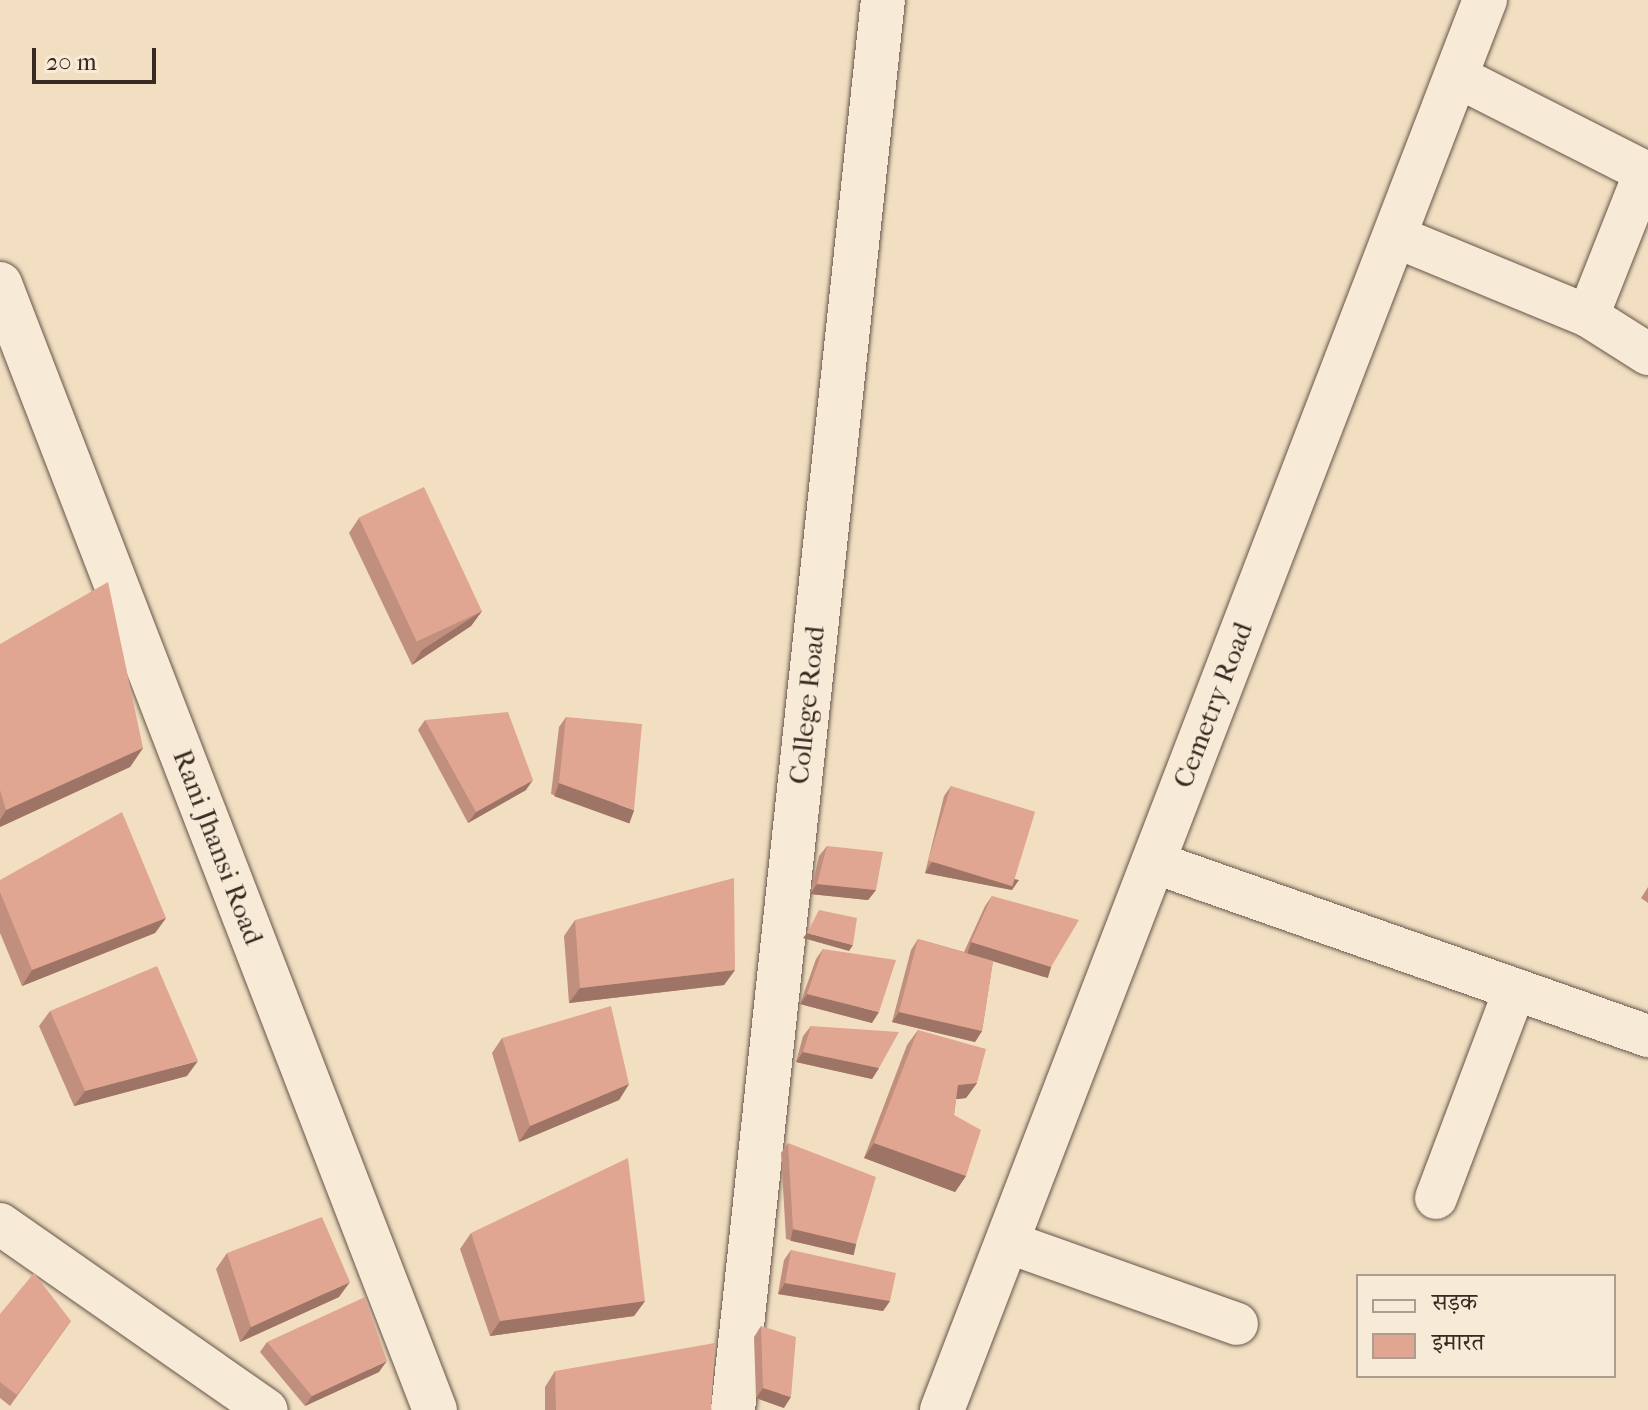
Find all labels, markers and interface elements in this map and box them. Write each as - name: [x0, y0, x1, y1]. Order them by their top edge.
- scale bar: [36, 32, 160, 82]
- text: 20 m: [46, 48, 97, 76]
- street label: Cemetry Road: [1166, 617, 1260, 793]
- street label: College Road: [782, 624, 832, 786]
- street label: Rani Jhansi Road: [165, 745, 271, 949]
- legend: [1356, 1274, 1616, 1378]
- text: सड़क: [1432, 1288, 1477, 1316]
- text: इमारत: [1432, 1328, 1484, 1356]

